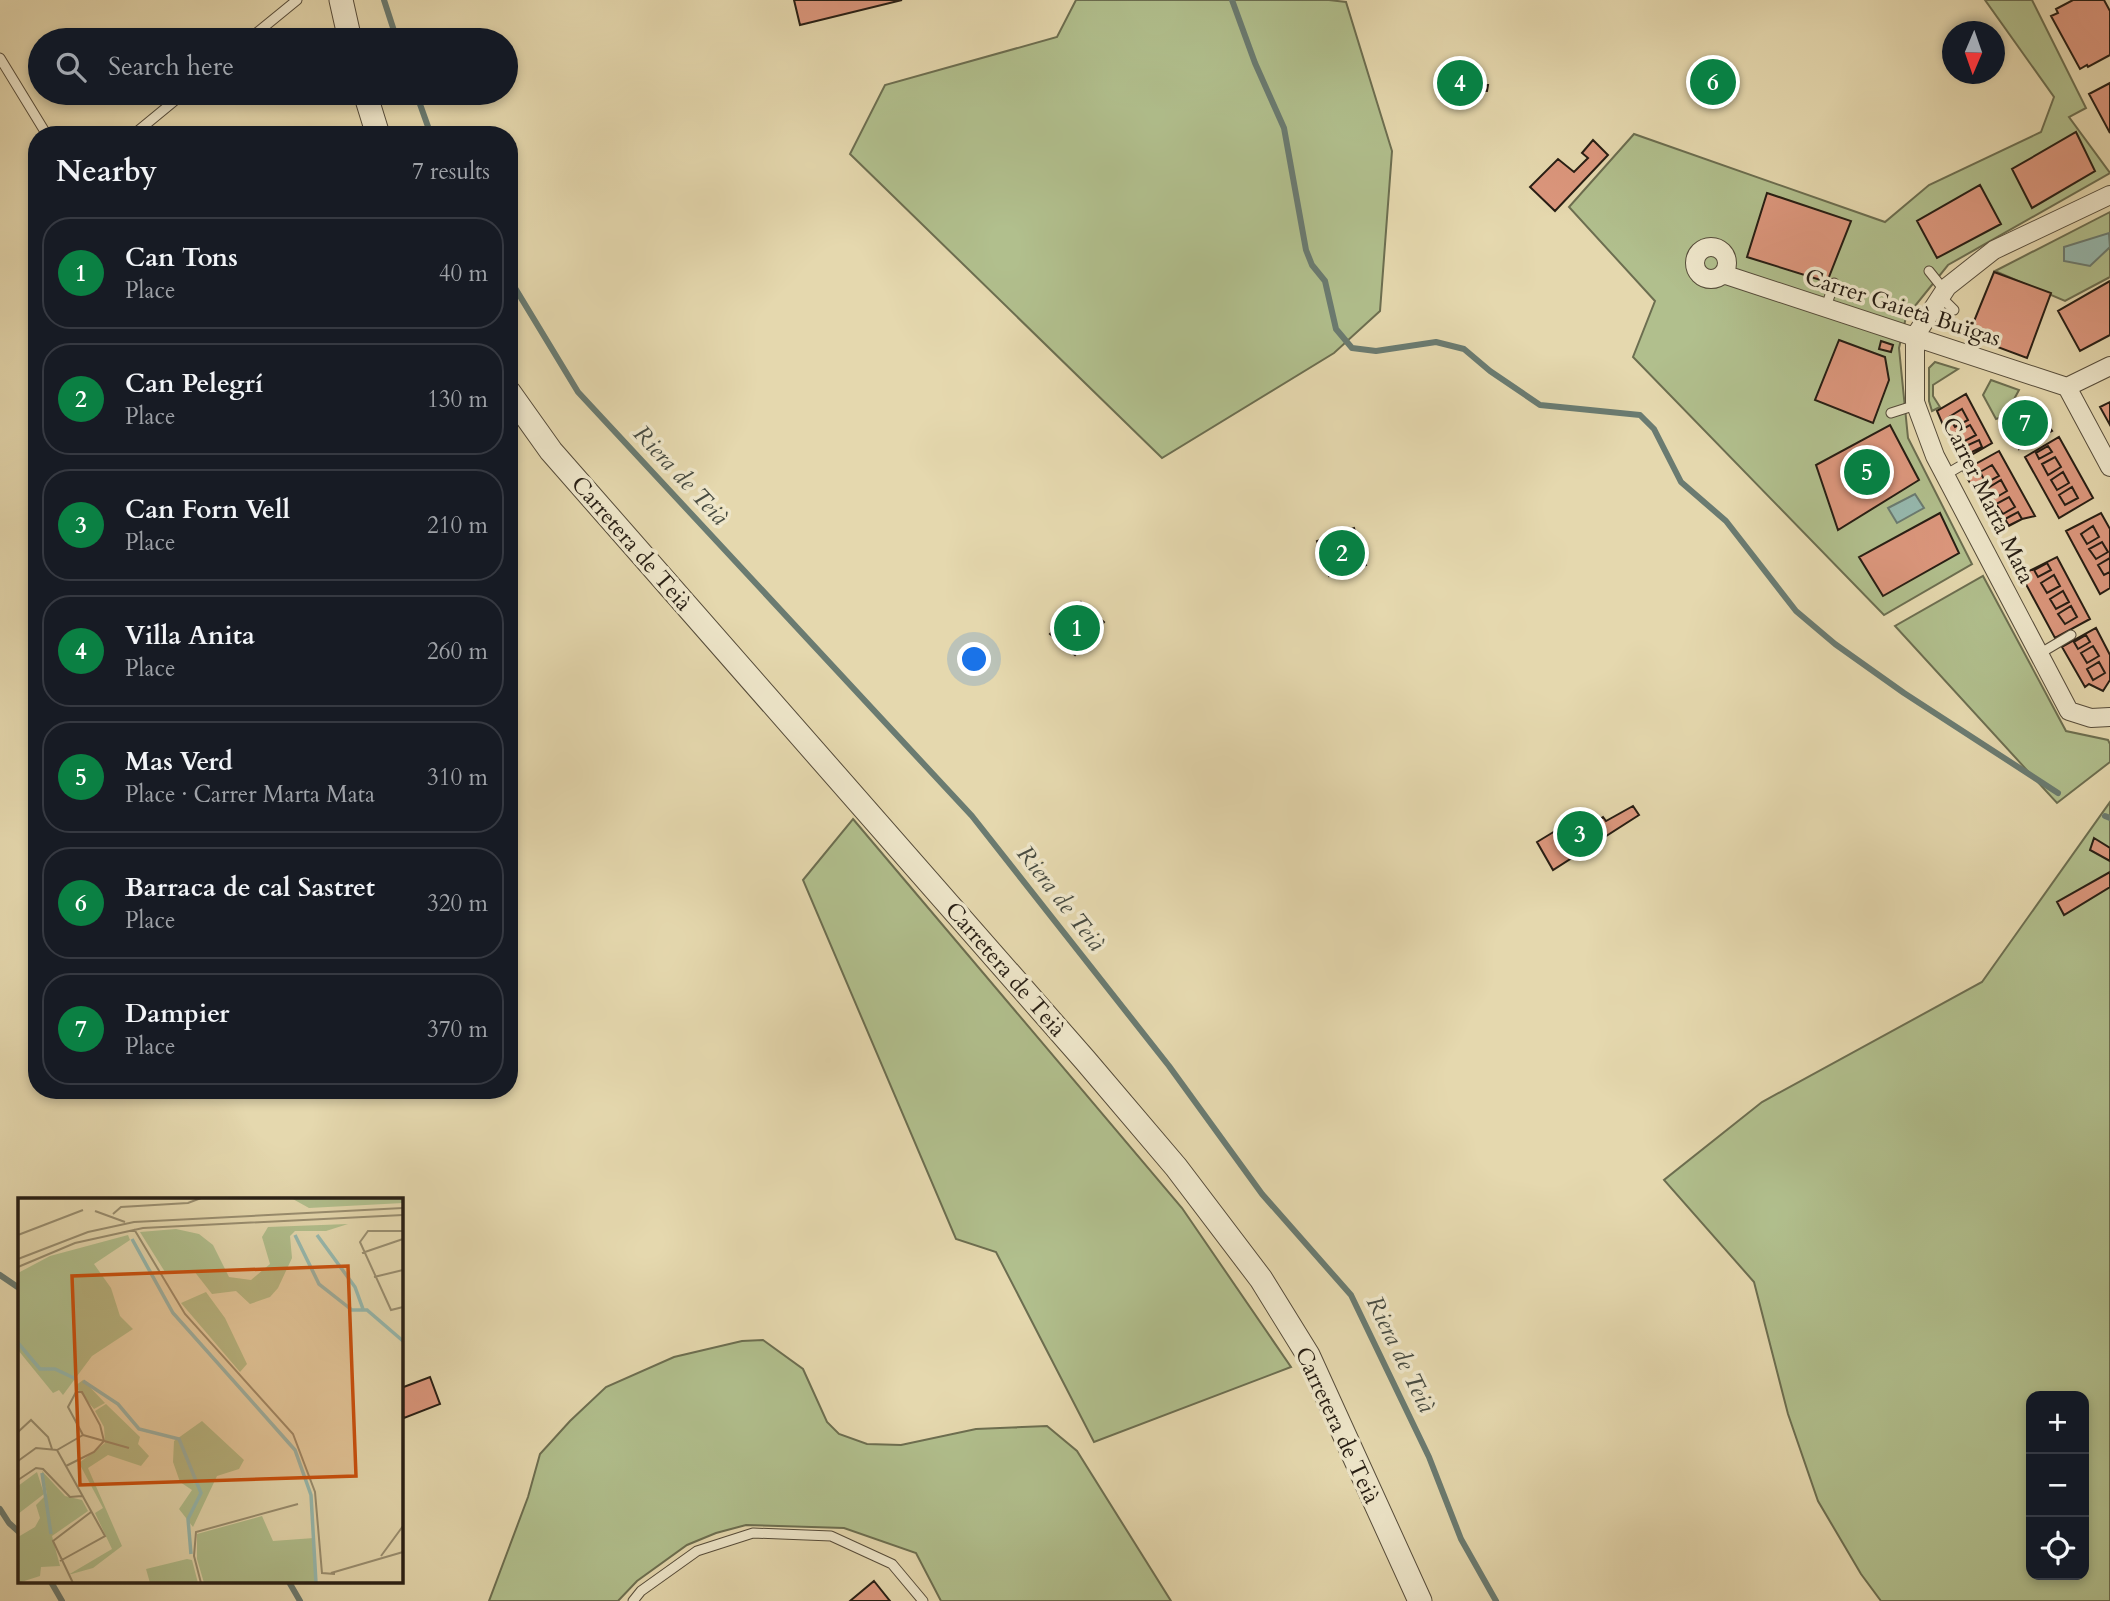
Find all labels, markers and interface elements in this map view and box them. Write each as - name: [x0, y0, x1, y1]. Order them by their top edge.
- north arrow: [1942, 21, 2005, 84]
- search box: [28, 28, 518, 105]
- icon: search: [52, 48, 90, 86]
- text: Search here: [108, 49, 234, 84]
- pin: 6: [1690, 56, 1736, 108]
- pin: 4: [1437, 57, 1483, 109]
- text: Nearby: [56, 151, 157, 192]
- text: 7 results: [412, 156, 490, 187]
- text: Can Tons: [125, 240, 238, 275]
- text: 1: [75, 258, 87, 289]
- text: 40 m: [439, 258, 488, 289]
- street label: Carrer Gaietà Buïgas: [1801, 261, 2005, 354]
- text: Place: [125, 275, 175, 306]
- text: Can Pelegrí: [125, 366, 263, 401]
- text: 2: [75, 384, 87, 415]
- text: 130 m: [427, 384, 488, 415]
- pin: 7: [2002, 397, 2048, 449]
- text: Place: [125, 401, 175, 432]
- street label: Carrer Marta Mata: [1935, 412, 2042, 589]
- water label: Riera de Teià: [626, 418, 736, 533]
- pin: 5: [1844, 446, 1890, 498]
- street label: Carretera de Teià: [564, 469, 699, 618]
- text: Can Forn Vell: [125, 492, 290, 527]
- text: 3: [75, 510, 87, 541]
- text: 210 m: [427, 510, 488, 541]
- text: Place: [125, 527, 175, 558]
- pin: 2: [1319, 527, 1365, 579]
- pin: 1: [1054, 602, 1100, 654]
- text: Villa Anita: [125, 618, 255, 653]
- text: 4: [75, 636, 87, 667]
- text: 260 m: [427, 636, 488, 667]
- your location: [957, 642, 991, 676]
- text: Place: [125, 653, 175, 684]
- text: Mas Verd: [125, 744, 233, 779]
- text: 5: [75, 762, 87, 793]
- text: 310 m: [427, 762, 488, 793]
- text: Place · Carrer Marta Mata: [125, 779, 375, 810]
- pin: 3: [1557, 808, 1603, 860]
- water label: Riera de Teià: [1009, 839, 1113, 958]
- text: Barraca de cal Sastret: [125, 870, 375, 905]
- text: 6: [75, 888, 87, 919]
- text: 320 m: [427, 888, 488, 919]
- street label: Carretera de Teià: [938, 895, 1073, 1044]
- text: Place: [125, 905, 175, 936]
- text: Dampier: [125, 996, 229, 1031]
- text: 7: [75, 1014, 87, 1045]
- text: 370 m: [427, 1014, 488, 1045]
- text: Place: [125, 1031, 175, 1062]
- inset map: [18, 1198, 402, 1584]
- water label: Riera de Teià: [1358, 1291, 1443, 1418]
- street label: Carretera de Teià: [1288, 1342, 1387, 1509]
- map controls: [2026, 1391, 2089, 1580]
- button: +: [2026, 1391, 2089, 1454]
- button: −: [2026, 1454, 2089, 1517]
- button: locate: [2026, 1517, 2089, 1580]

